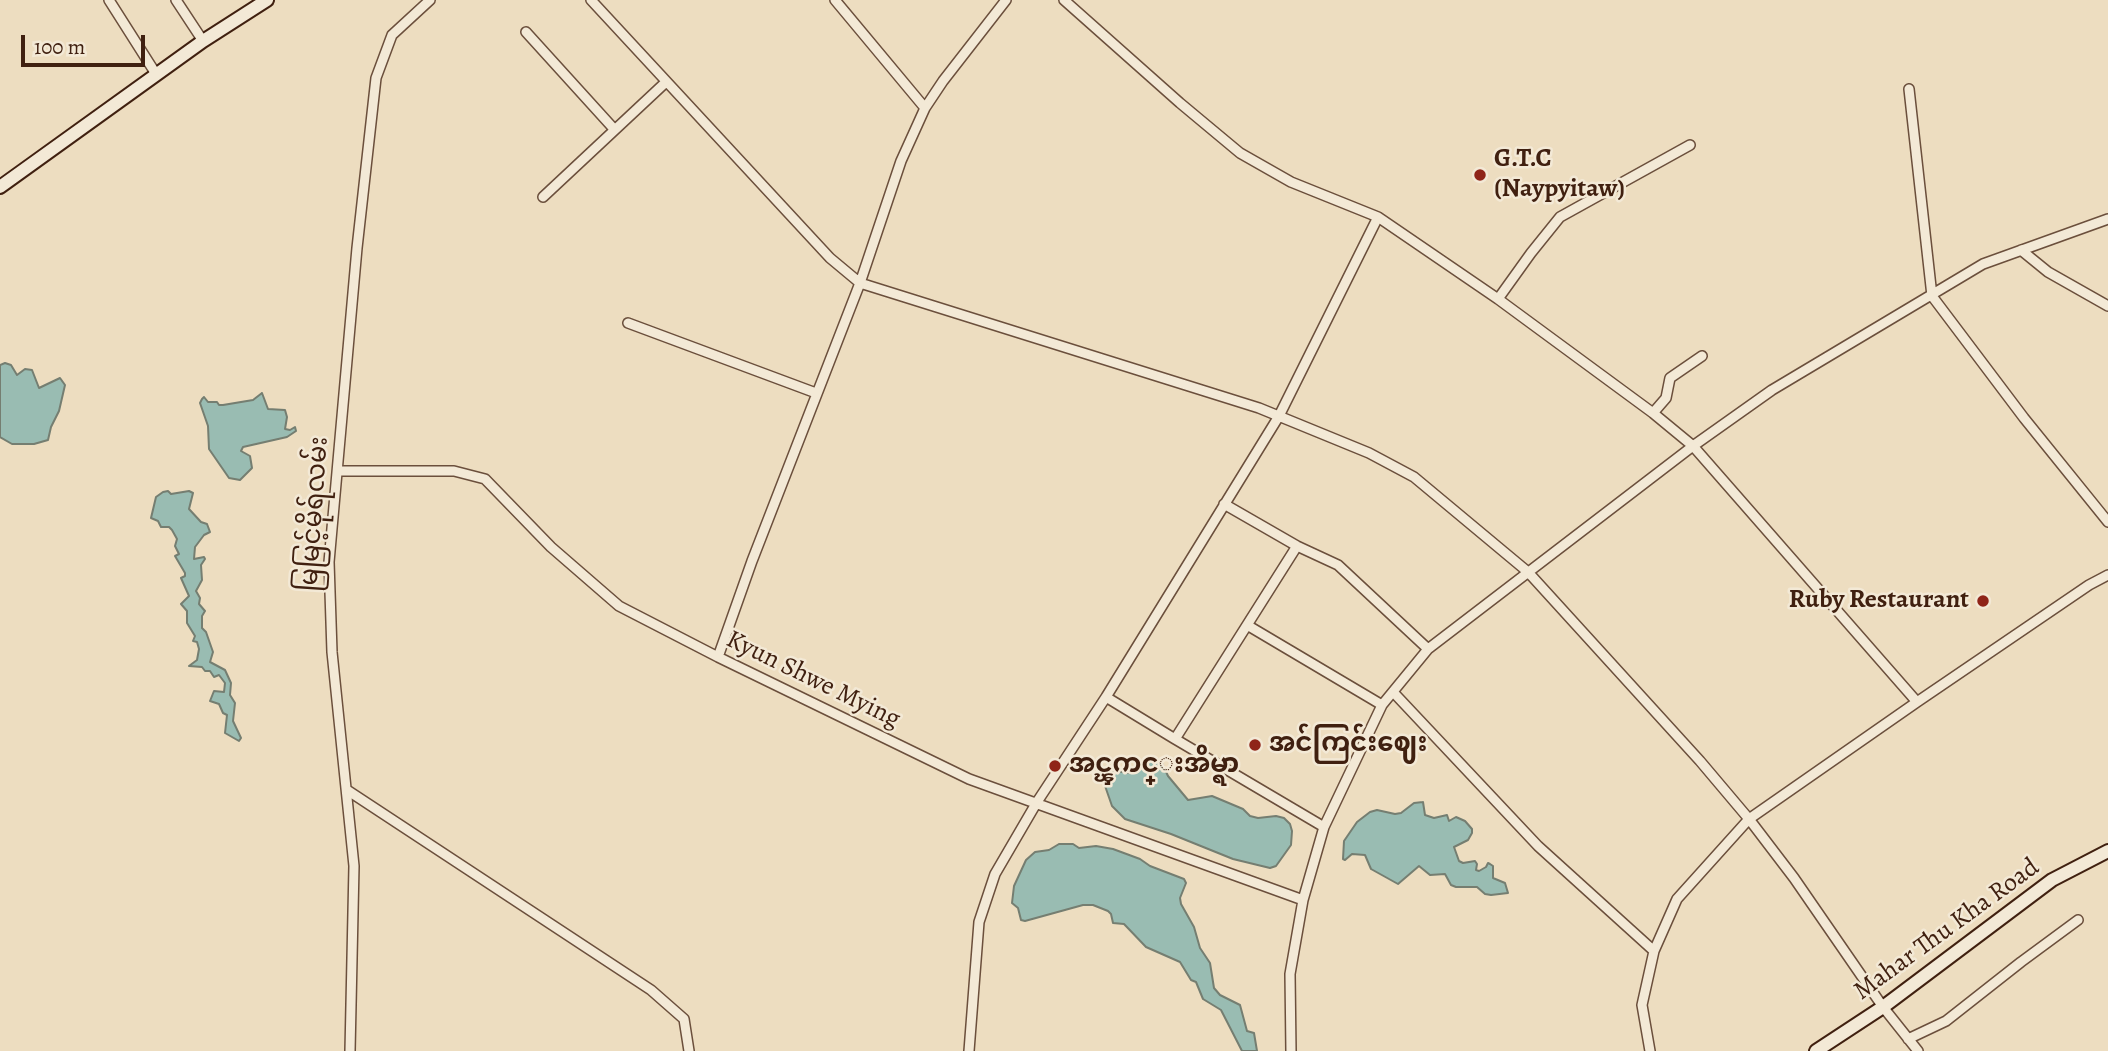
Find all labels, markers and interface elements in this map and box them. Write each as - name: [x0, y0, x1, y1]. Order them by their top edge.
- scale bar: [24, 21, 149, 65]
- text: 100 m: [34, 33, 85, 61]
- place label: G.T.C (Naypyitaw): [1494, 144, 1625, 206]
- marker: G.T.C (Naypyitaw): [1472, 167, 1488, 183]
- street label: မြမြင့်မိုရ်လမ်း: [294, 435, 336, 593]
- place label: Ruby Restaurant: [1789, 585, 1969, 617]
- marker: Ruby Restaurant: [1975, 593, 1991, 609]
- street label: Kyun Shwe Mying: [721, 624, 905, 736]
- place label: အင်ကြင်းဈေး: [1269, 729, 1427, 761]
- marker: အင်ကြင်းဈေး: [1247, 737, 1263, 753]
- place label: အင္ၾကင္းအိမ္ရာ: [1069, 750, 1239, 782]
- marker: အင္ၾကင္းအိမ္ရာ: [1047, 758, 1063, 774]
- street label: Mahar Thu Kha Road: [1848, 852, 2046, 1008]

